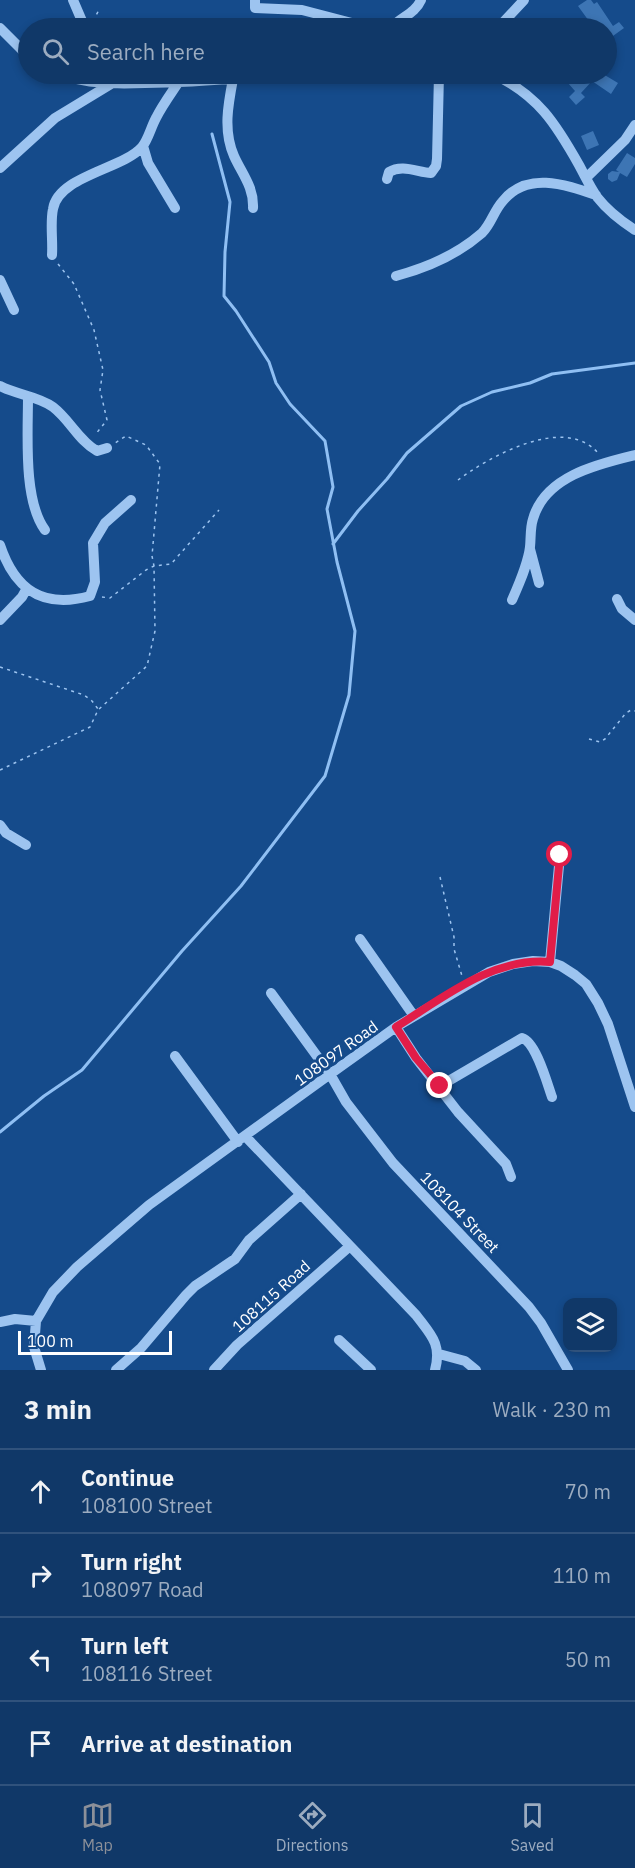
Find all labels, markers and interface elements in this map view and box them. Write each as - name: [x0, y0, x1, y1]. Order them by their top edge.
- search box: [18, 18, 617, 84]
- icon: search: [39, 35, 72, 68]
- text: Search here: [87, 37, 205, 66]
- route start: [546, 841, 572, 867]
- street label: 108097 Road: [290, 1016, 382, 1090]
- route end: [426, 1072, 452, 1098]
- street label: 108104 Street: [416, 1167, 504, 1257]
- street label: 108115 Road: [228, 1256, 314, 1336]
- map controls: [563, 1298, 617, 1352]
- button: layers: [563, 1298, 617, 1352]
- scale bar: [18, 1328, 172, 1356]
- text: 100 m: [27, 1331, 74, 1351]
- text: 3 min: [24, 1392, 92, 1426]
- text: Walk · 230 m: [493, 1396, 611, 1423]
- text: Continue: [81, 1463, 174, 1492]
- icon: ahead: [24, 1475, 57, 1508]
- text: 70 m: [565, 1478, 611, 1505]
- text: 108100 Street: [81, 1492, 213, 1519]
- text: Turn right: [81, 1547, 182, 1576]
- icon: right: [24, 1559, 57, 1592]
- text: 110 m: [553, 1562, 611, 1589]
- text: 108097 Road: [81, 1576, 204, 1603]
- text: Turn left: [81, 1631, 169, 1660]
- icon: left: [24, 1643, 57, 1676]
- text: 50 m: [565, 1646, 611, 1673]
- text: 108116 Street: [81, 1660, 213, 1687]
- icon: arrive: [24, 1727, 57, 1760]
- text: Arrive at destination: [81, 1729, 292, 1758]
- tab: Map: [81, 1799, 114, 1855]
- tab: Directions: [276, 1799, 349, 1855]
- tab: Saved: [511, 1799, 554, 1855]

